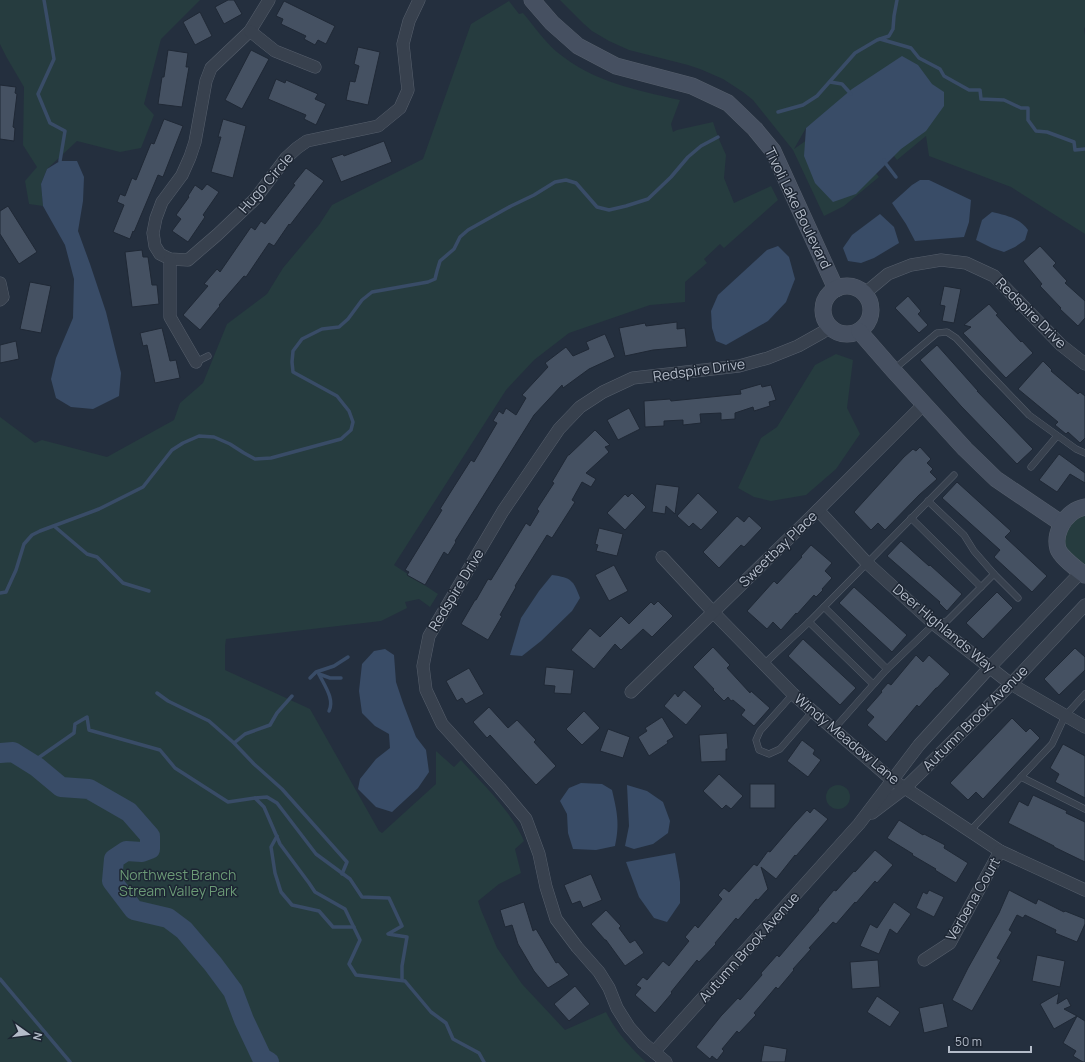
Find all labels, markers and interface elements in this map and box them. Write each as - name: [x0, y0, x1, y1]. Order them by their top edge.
- street label: Tivoli Lake Boulevard: [761, 144, 836, 272]
- street label: Hugo Circle: [234, 148, 297, 217]
- street label: Redspire Drive: [992, 273, 1071, 352]
- street label: Redspire Drive: [652, 354, 746, 385]
- street label: Sweetbay Place: [734, 506, 821, 591]
- street label: Redspire Drive: [424, 545, 488, 634]
- street label: Deer Highlands Way: [889, 579, 1000, 676]
- street label: Autumn Brook Avenue: [918, 661, 1032, 775]
- street label: Windy Meadow Lane: [791, 689, 904, 788]
- street label: Verbena Court: [941, 853, 1004, 944]
- park label: Northwest Branch Stream Valley Park: [119, 865, 238, 900]
- street label: Autumn Brook Avenue: [694, 888, 803, 1006]
- north arrow: [8, 1014, 48, 1054]
- scale bar: [949, 1028, 1031, 1054]
- text: N: [30, 1031, 46, 1042]
- text: 50 m: [955, 1033, 982, 1050]

